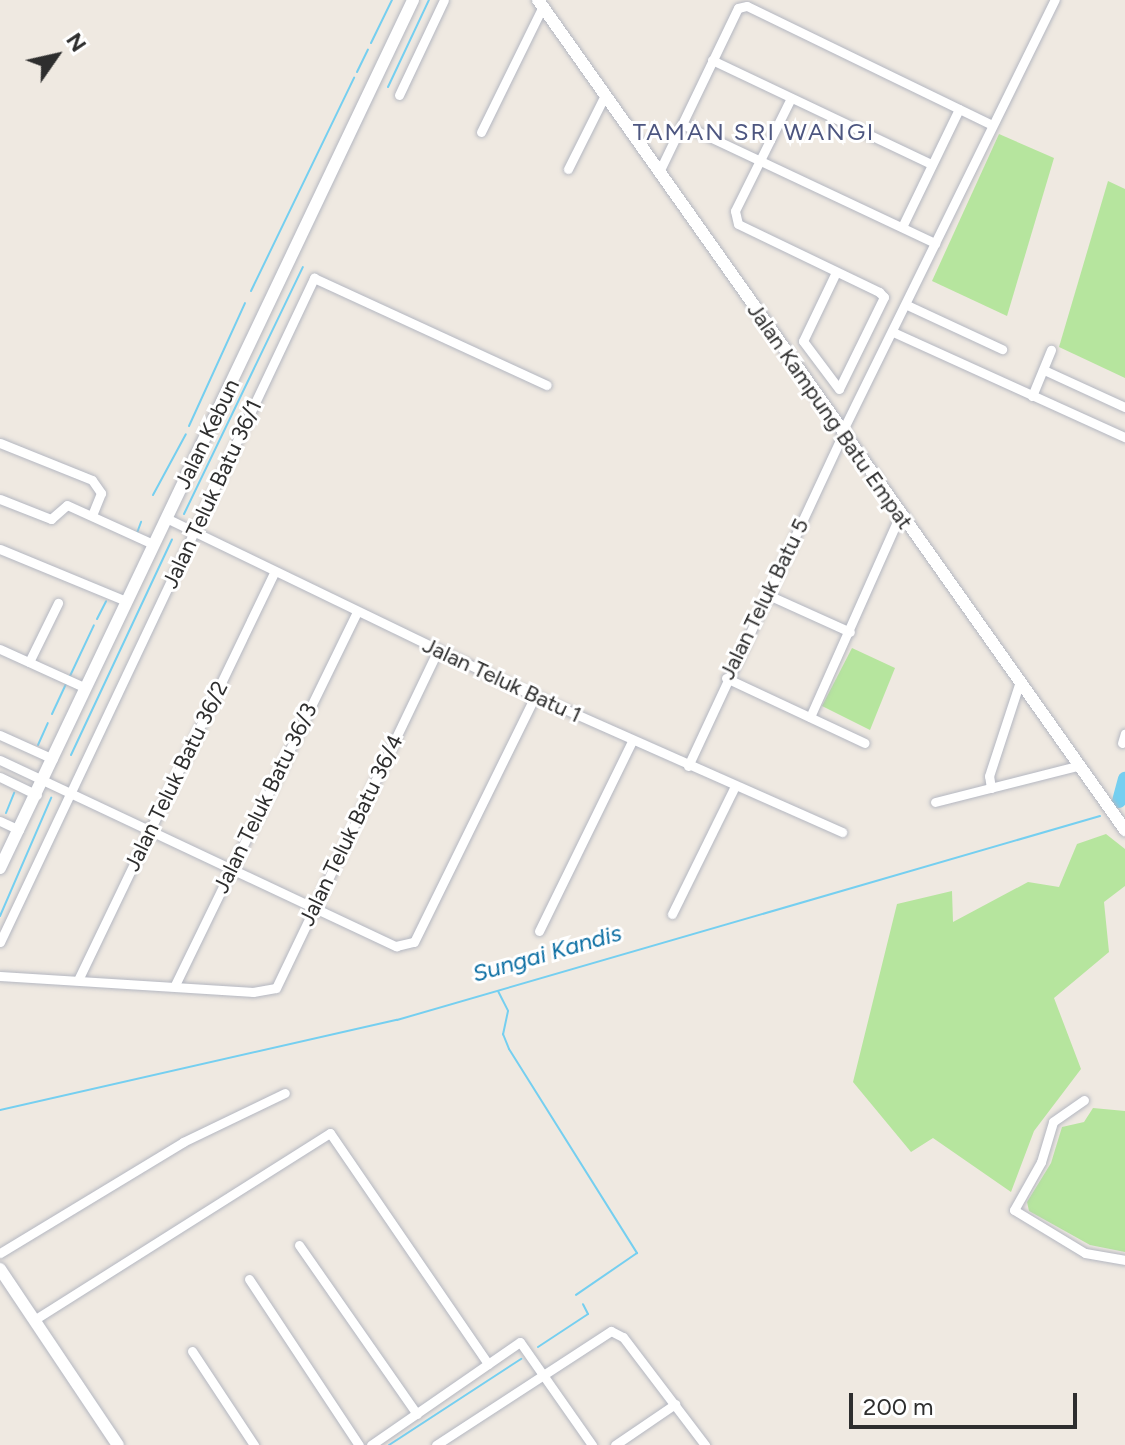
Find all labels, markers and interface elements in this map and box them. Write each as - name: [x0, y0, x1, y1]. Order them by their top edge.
- north arrow: [16, 16, 96, 96]
- text: N: [60, 28, 92, 57]
- district label: TAMAN SRI WANGI: [633, 118, 875, 146]
- street label: Jalan Kampung Batu Empat: [742, 298, 918, 534]
- street label: Jalan Kebun: [169, 375, 245, 493]
- street label: Jalan Teluk Batu 36/1: [157, 395, 267, 593]
- street label: Jalan Teluk Batu 5: [714, 514, 814, 684]
- street label: Jalan Teluk Batu 1: [418, 632, 586, 728]
- street label: Jalan Teluk Batu 36/2: [118, 677, 234, 875]
- street label: Jalan Teluk Batu 36/3: [208, 699, 322, 897]
- street label: Jalan Teluk Batu 36/4: [293, 730, 409, 930]
- water label: Sungai Kandis: [469, 918, 625, 988]
- scale bar: [853, 1377, 1081, 1427]
- text: 200 m: [863, 1392, 934, 1421]

